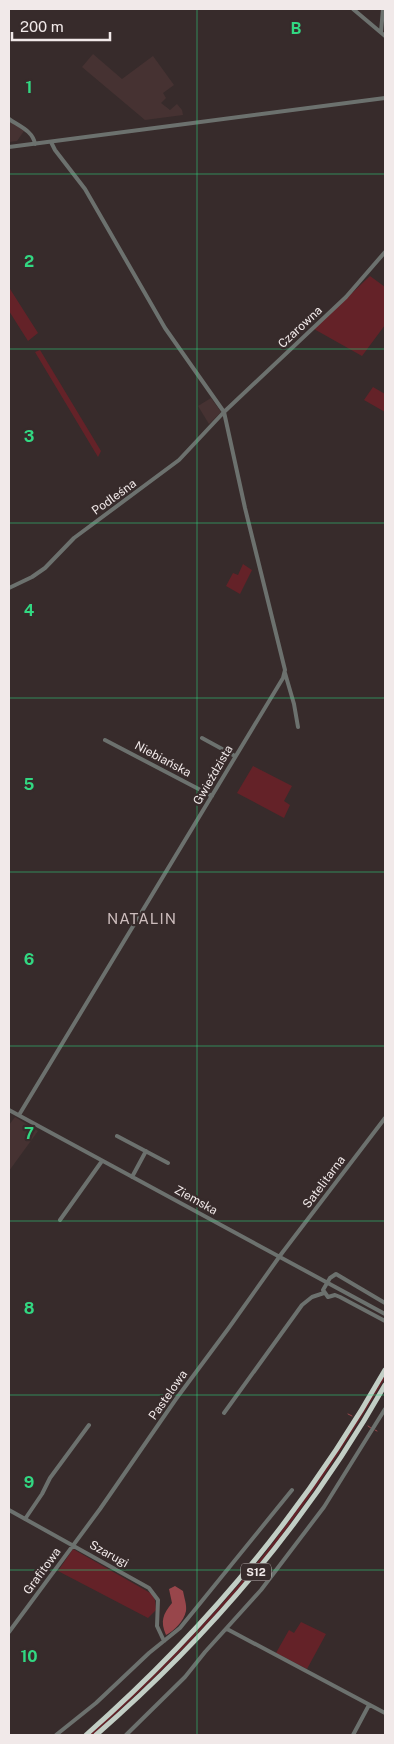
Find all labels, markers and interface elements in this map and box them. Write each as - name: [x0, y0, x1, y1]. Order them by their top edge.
- scale bar: [12, 10, 110, 42]
- text: 200 m: [20, 18, 64, 35]
- text: B: [291, 19, 302, 38]
- text: 1: [26, 78, 32, 97]
- text: 2: [24, 252, 34, 271]
- street label: Czarowna: [275, 303, 325, 351]
- text: 3: [24, 427, 34, 446]
- street label: Podleśna: [89, 476, 139, 518]
- text: 4: [24, 601, 35, 620]
- street label: Niebiańska: [132, 738, 194, 780]
- street label: Gwieździsta: [190, 743, 236, 807]
- text: 5: [24, 775, 35, 794]
- district label: NATALIN: [107, 910, 177, 927]
- text: 6: [24, 950, 34, 969]
- text: 7: [24, 1124, 34, 1143]
- street label: Satelitarna: [300, 1153, 348, 1211]
- street label: Ziemska: [172, 1183, 220, 1217]
- text: 8: [24, 1299, 35, 1318]
- street label: Pastelowa: [146, 1368, 190, 1422]
- text: 9: [24, 1473, 34, 1492]
- street label: Szarugi: [87, 1538, 131, 1570]
- street label: Grafitowa: [20, 1545, 64, 1597]
- road number: S12: [241, 1564, 271, 1580]
- text: 10: [20, 1647, 38, 1666]

